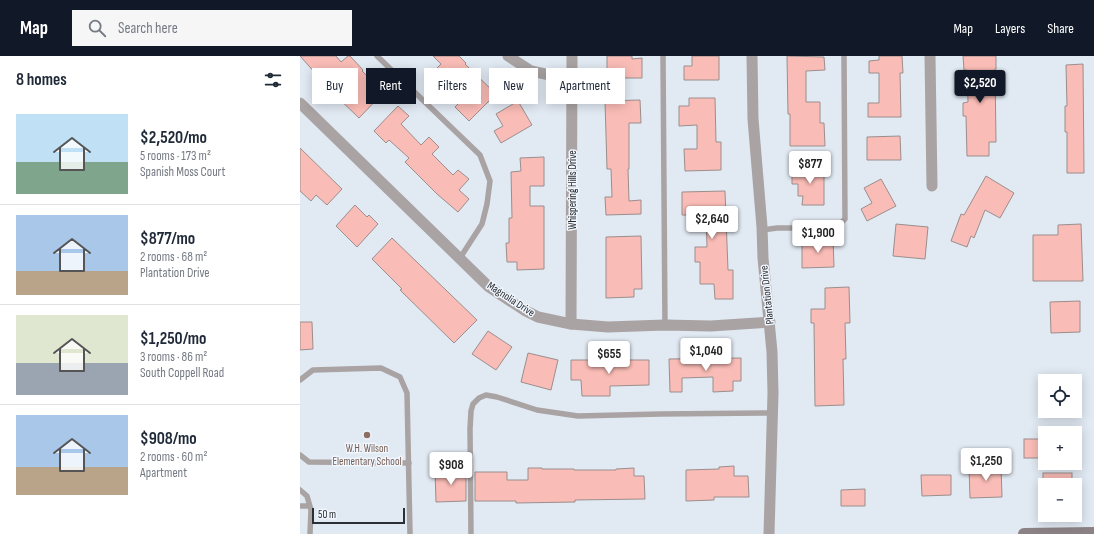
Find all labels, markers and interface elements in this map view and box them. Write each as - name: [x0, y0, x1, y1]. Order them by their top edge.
- search box: [72, 10, 352, 46]
- text: Map: [20, 17, 48, 40]
- icon: search: [86, 17, 108, 39]
- text: Search here: [118, 19, 178, 38]
- text: Map: [953, 20, 973, 37]
- text: Layers: [995, 20, 1025, 37]
- text: Share: [1047, 20, 1074, 37]
- chip: Buy: [312, 68, 358, 104]
- chip: Rent: [366, 68, 416, 104]
- chip: Filters: [424, 68, 481, 104]
- chip: New: [489, 68, 538, 104]
- chip: Apartment: [546, 68, 625, 104]
- icon: filters: [262, 69, 284, 91]
- text: 8 homes: [16, 70, 67, 90]
- pin: $2,520: [947, 70, 1013, 104]
- text: $2,520: [963, 75, 997, 91]
- text: $2,520/mo: [140, 128, 207, 148]
- icon: home: [48, 130, 96, 178]
- text: 5 rooms · 173 m²: [140, 148, 211, 164]
- street label: Whispering Hills Drive: [566, 150, 579, 230]
- pin: $877: [786, 151, 834, 185]
- text: $877: [798, 156, 822, 172]
- text: Spanish Moss Court: [140, 164, 225, 180]
- pin: $2,640: [679, 206, 745, 240]
- text: $2,640: [695, 211, 729, 227]
- pin: $1,900: [785, 220, 851, 254]
- text: $1,900: [801, 225, 835, 241]
- text: $877/mo: [140, 229, 195, 249]
- icon: home: [48, 231, 96, 279]
- text: 2 rooms · 68 m²: [140, 249, 207, 265]
- text: Plantation Drive: [140, 265, 210, 281]
- street label: Plantation Drive: [757, 265, 777, 325]
- street label: Magnolia Drive: [485, 279, 537, 319]
- text: $1,250/mo: [140, 329, 206, 349]
- icon: home: [48, 331, 96, 379]
- pin: $1,040: [673, 338, 739, 372]
- pin: $655: [585, 341, 633, 375]
- text: $1,040: [689, 343, 723, 359]
- text: $655: [597, 346, 621, 362]
- text: 3 rooms · 86 m²: [140, 349, 207, 365]
- text: South Coppell Road: [140, 365, 224, 381]
- map controls: [1038, 374, 1082, 522]
- button: locate: [1038, 374, 1082, 418]
- button: +: [1038, 426, 1082, 470]
- text: $908/mo: [140, 429, 197, 449]
- marker: W.H. Wilson Elementary School: [362, 430, 372, 440]
- icon: home: [48, 431, 96, 479]
- place label: W.H. Wilson Elementary School: [332, 442, 402, 468]
- pin: $1,250: [953, 448, 1019, 482]
- text: 2 rooms · 60 m²: [140, 449, 207, 465]
- pin: $908: [427, 452, 475, 486]
- text: $1,250: [970, 453, 1002, 469]
- text: $908: [438, 457, 464, 473]
- text: Apartment: [140, 465, 187, 481]
- button: −: [1038, 478, 1082, 522]
- scale bar: [312, 506, 405, 525]
- text: 50 m: [318, 508, 336, 521]

